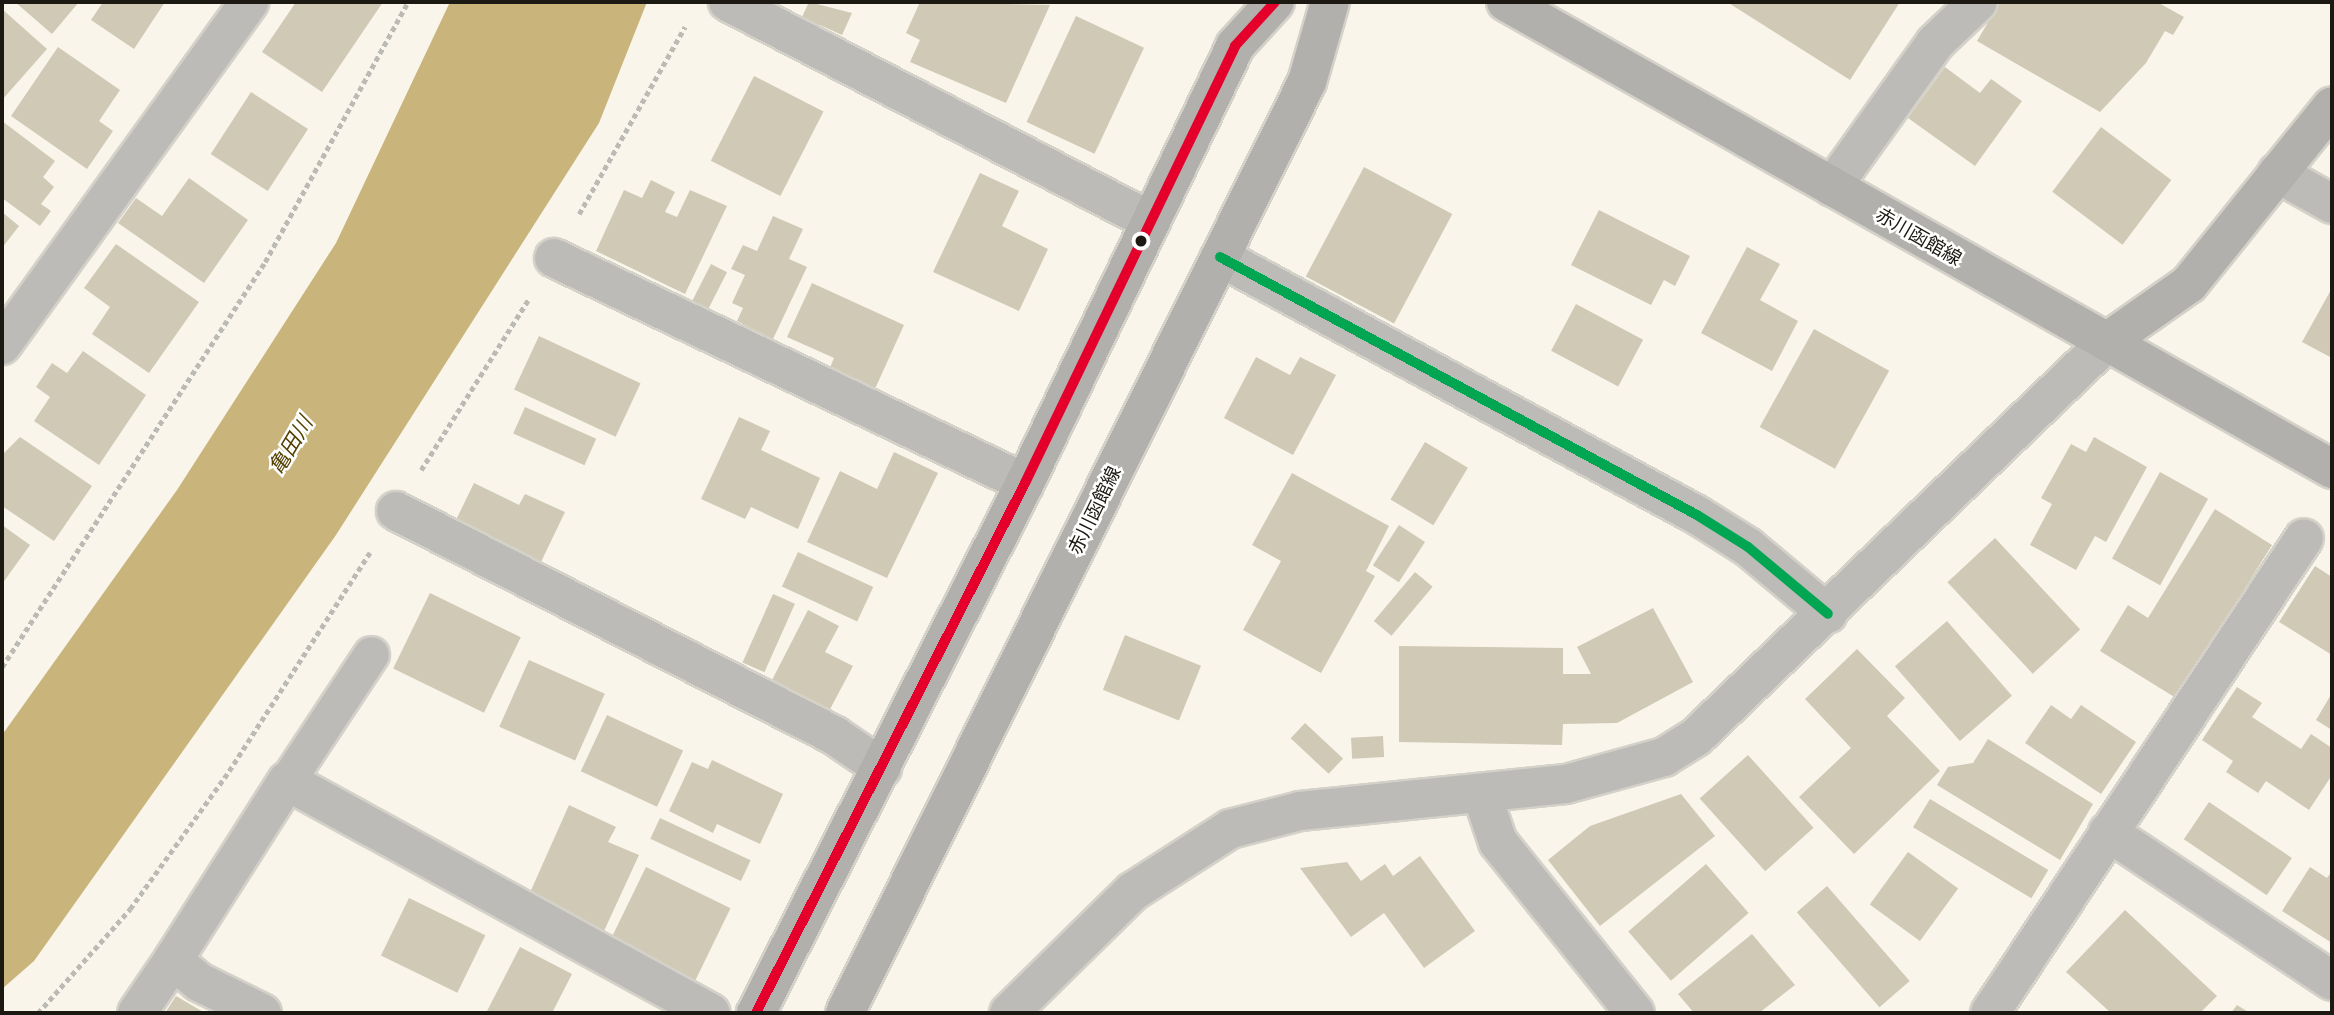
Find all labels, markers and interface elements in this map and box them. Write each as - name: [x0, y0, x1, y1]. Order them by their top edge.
- street label: 赤川函館線: [1872, 202, 1966, 270]
- unlabelled marker: [1134, 234, 1148, 248]
- water label: 亀田川: [263, 412, 317, 478]
- street label: 赤川函館線: [1063, 462, 1125, 558]

